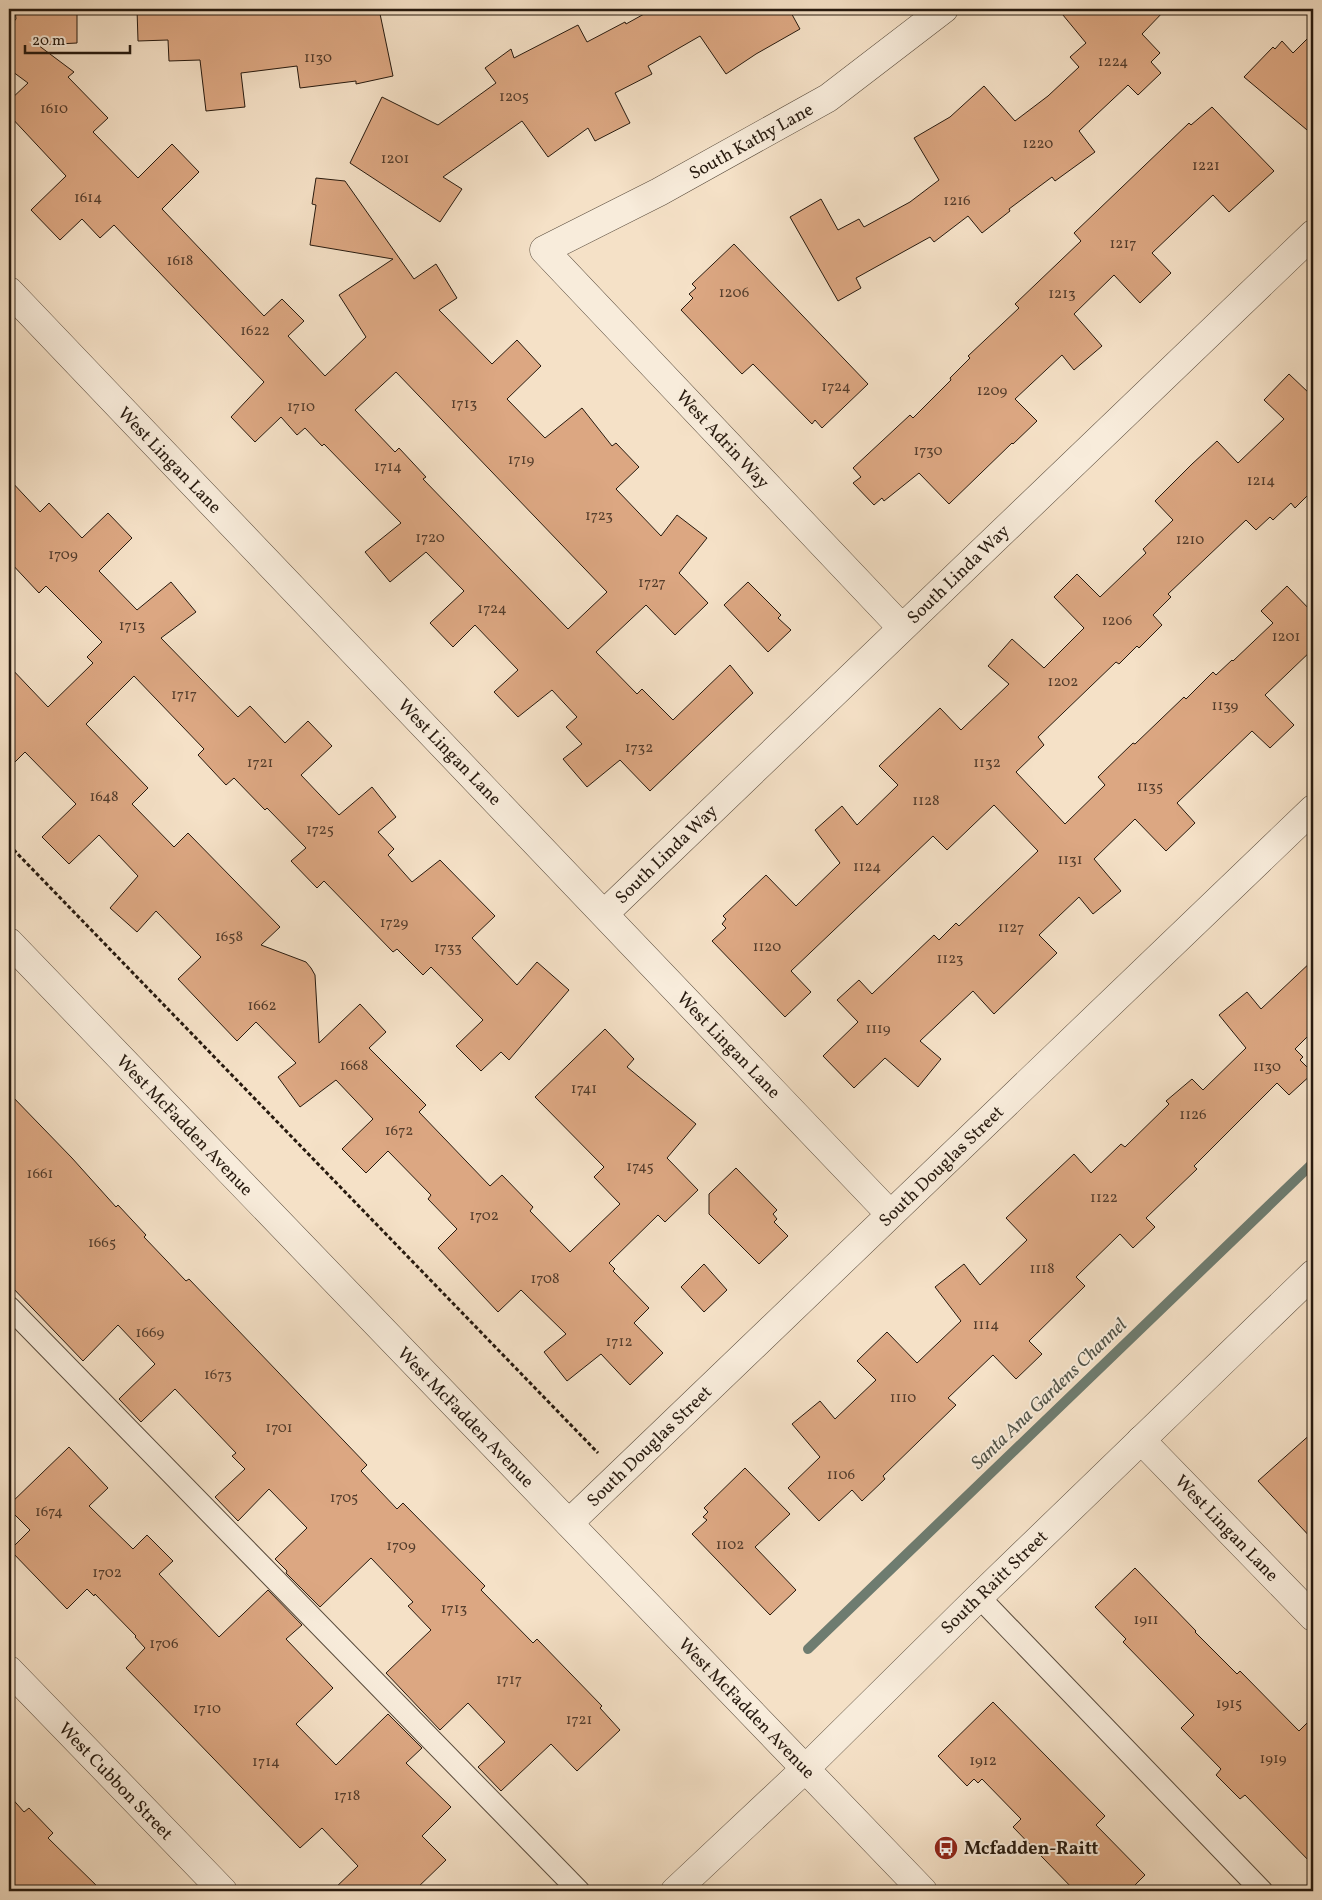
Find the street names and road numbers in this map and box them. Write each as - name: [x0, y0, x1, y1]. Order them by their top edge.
- street label: South Kathy Lane: [685, 98, 818, 187]
- street label: West Adrin Way: [669, 385, 775, 495]
- street label: West Lingan Lane: [111, 402, 226, 520]
- street label: South Linda Way: [902, 519, 1016, 631]
- street label: West Lingan Lane: [391, 694, 506, 812]
- street label: South Linda Way: [610, 799, 724, 911]
- street label: West Lingan Lane: [670, 987, 785, 1105]
- street label: West McFadden Avenue: [110, 1050, 258, 1202]
- street label: South Douglas Street: [874, 1101, 1010, 1233]
- street label: West McFadden Avenue: [391, 1342, 539, 1494]
- street label: South Douglas Street: [582, 1381, 718, 1513]
- street label: West Lingan Lane: [1168, 1470, 1283, 1588]
- street label: South Raitt Street: [936, 1525, 1054, 1641]
- street label: West McFadden Avenue: [672, 1633, 820, 1785]
- street label: West Cubbon Street: [52, 1718, 178, 1847]

